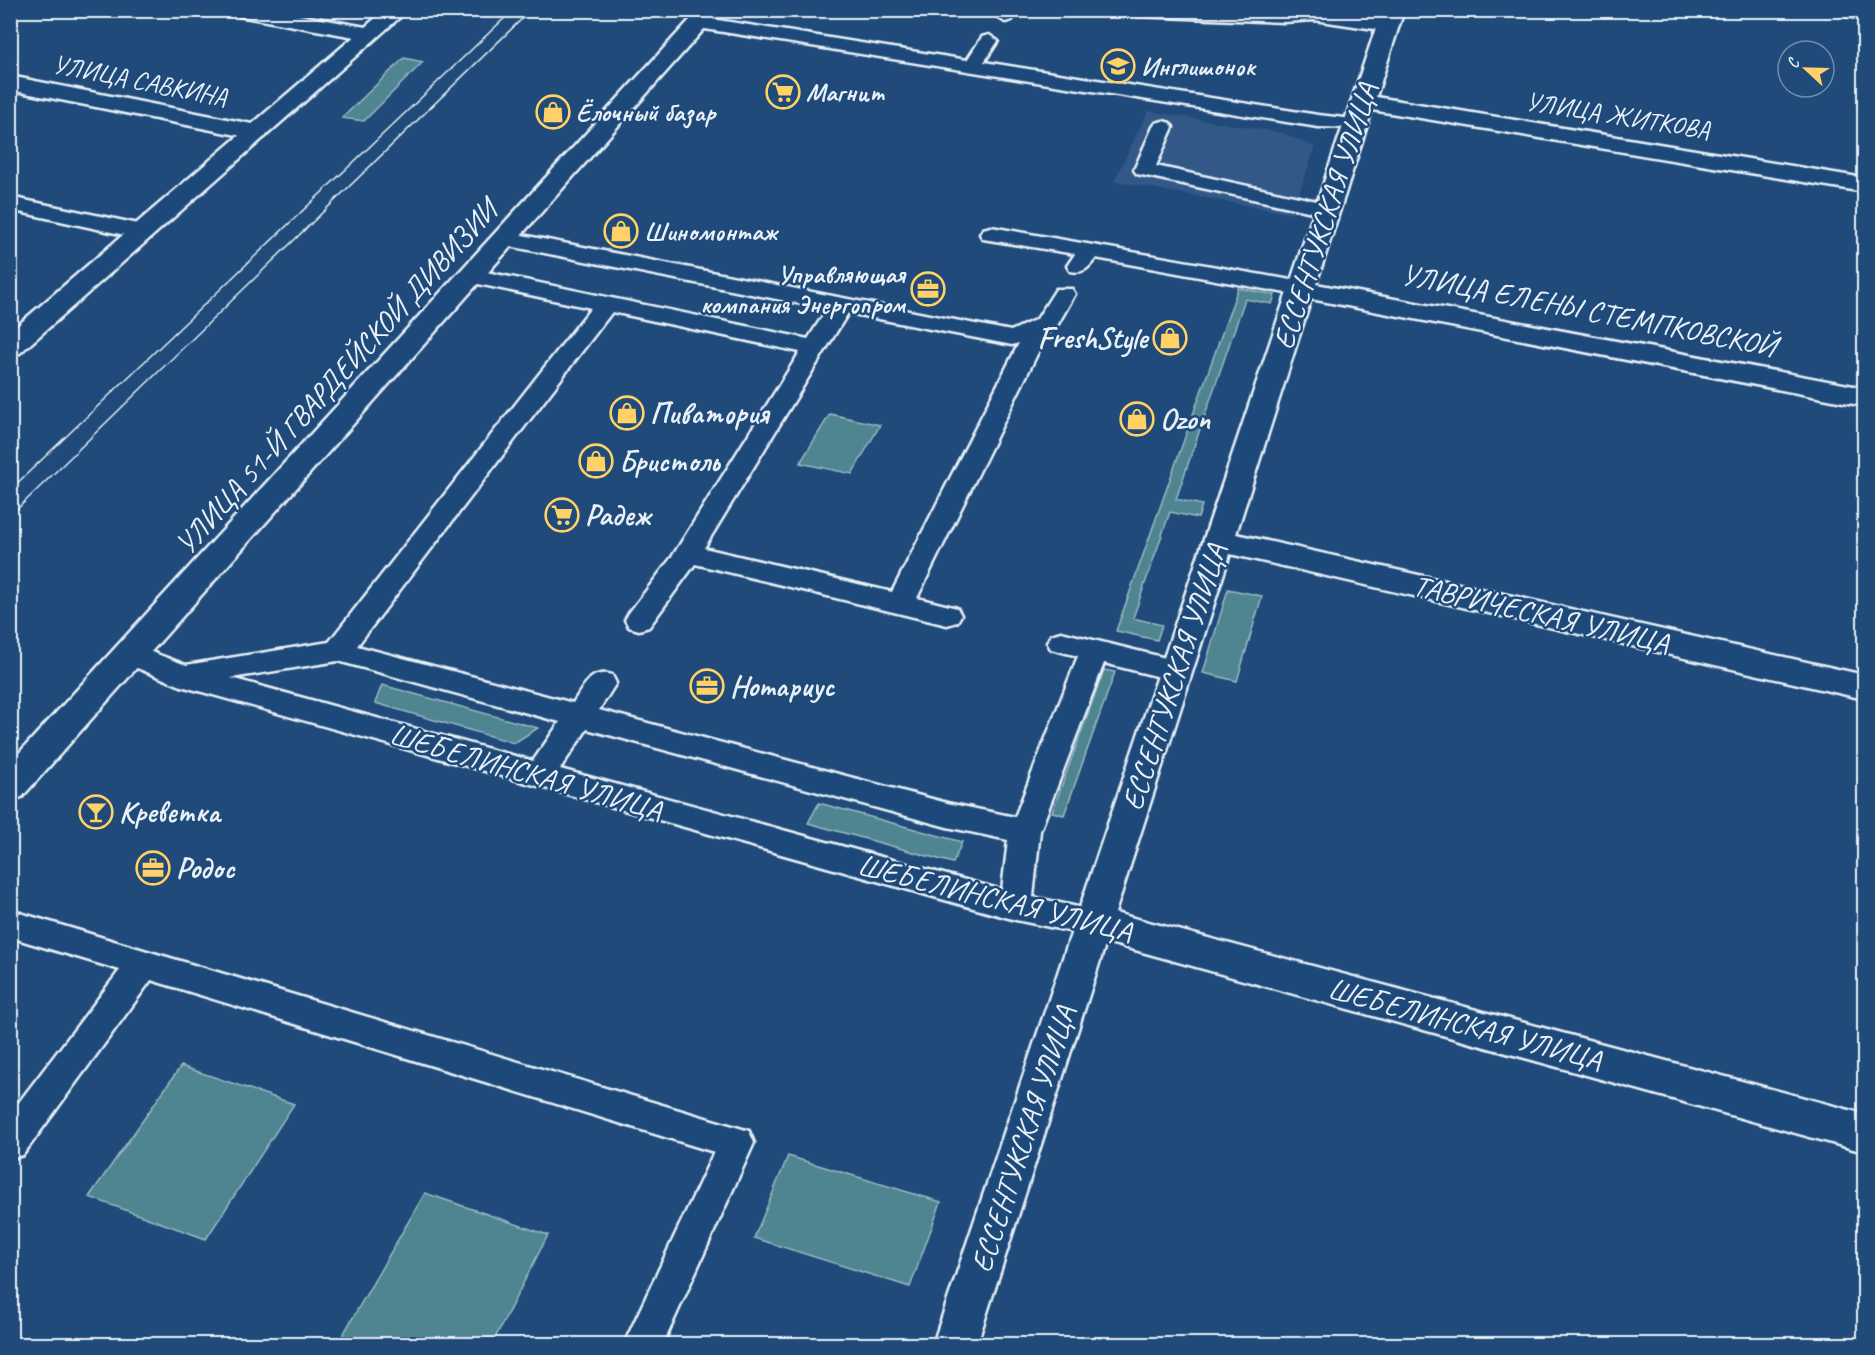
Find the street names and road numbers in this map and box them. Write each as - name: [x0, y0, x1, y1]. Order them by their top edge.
- street label: УЛИЦА САВКИНА: [50, 47, 231, 114]
- street label: ЕССЕНТУКСКАЯ УЛИЦА: [1264, 77, 1386, 354]
- street label: УЛИЦА ЖИТКОВА: [1523, 85, 1713, 146]
- street label: УЛИЦА 51-Й ГВАРДЕЙСКОЙ ДИВИЗИИ: [167, 188, 509, 562]
- street label: УЛИЦА ЕЛЕНЫ СТЕМПКОВСКОЙ: [1398, 255, 1785, 366]
- street label: ЕССЕНТУКСКАЯ УЛИЦА: [1113, 538, 1235, 815]
- street label: ТАВРИЧЕСКАЯ УЛИЦА: [1409, 566, 1674, 662]
- street label: ШЕБЕЛИНСКАЯ УЛИЦА: [386, 715, 667, 829]
- street label: ШЕБЕЛИНСКАЯ УЛИЦА: [854, 846, 1137, 951]
- street label: ШЕБЕЛИНСКАЯ УЛИЦА: [1324, 969, 1607, 1079]
- street label: ЕССЕНТУКСКАЯ УЛИЦА: [962, 1000, 1084, 1277]

